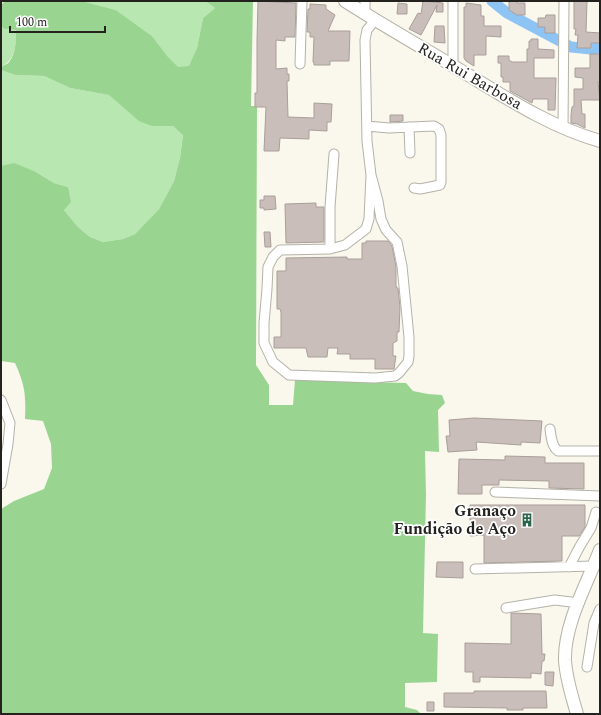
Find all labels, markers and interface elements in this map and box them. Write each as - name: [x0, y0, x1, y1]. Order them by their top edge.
- scale bar: [10, 8, 105, 34]
- text: 100 m: [16, 13, 47, 32]
- street label: Rua Rui Barbosa: [413, 36, 527, 116]
- place label: Granaço Fundição de Aço: [394, 499, 516, 541]
- building icon: Granaço Fundição de Aço: [519, 512, 535, 528]

